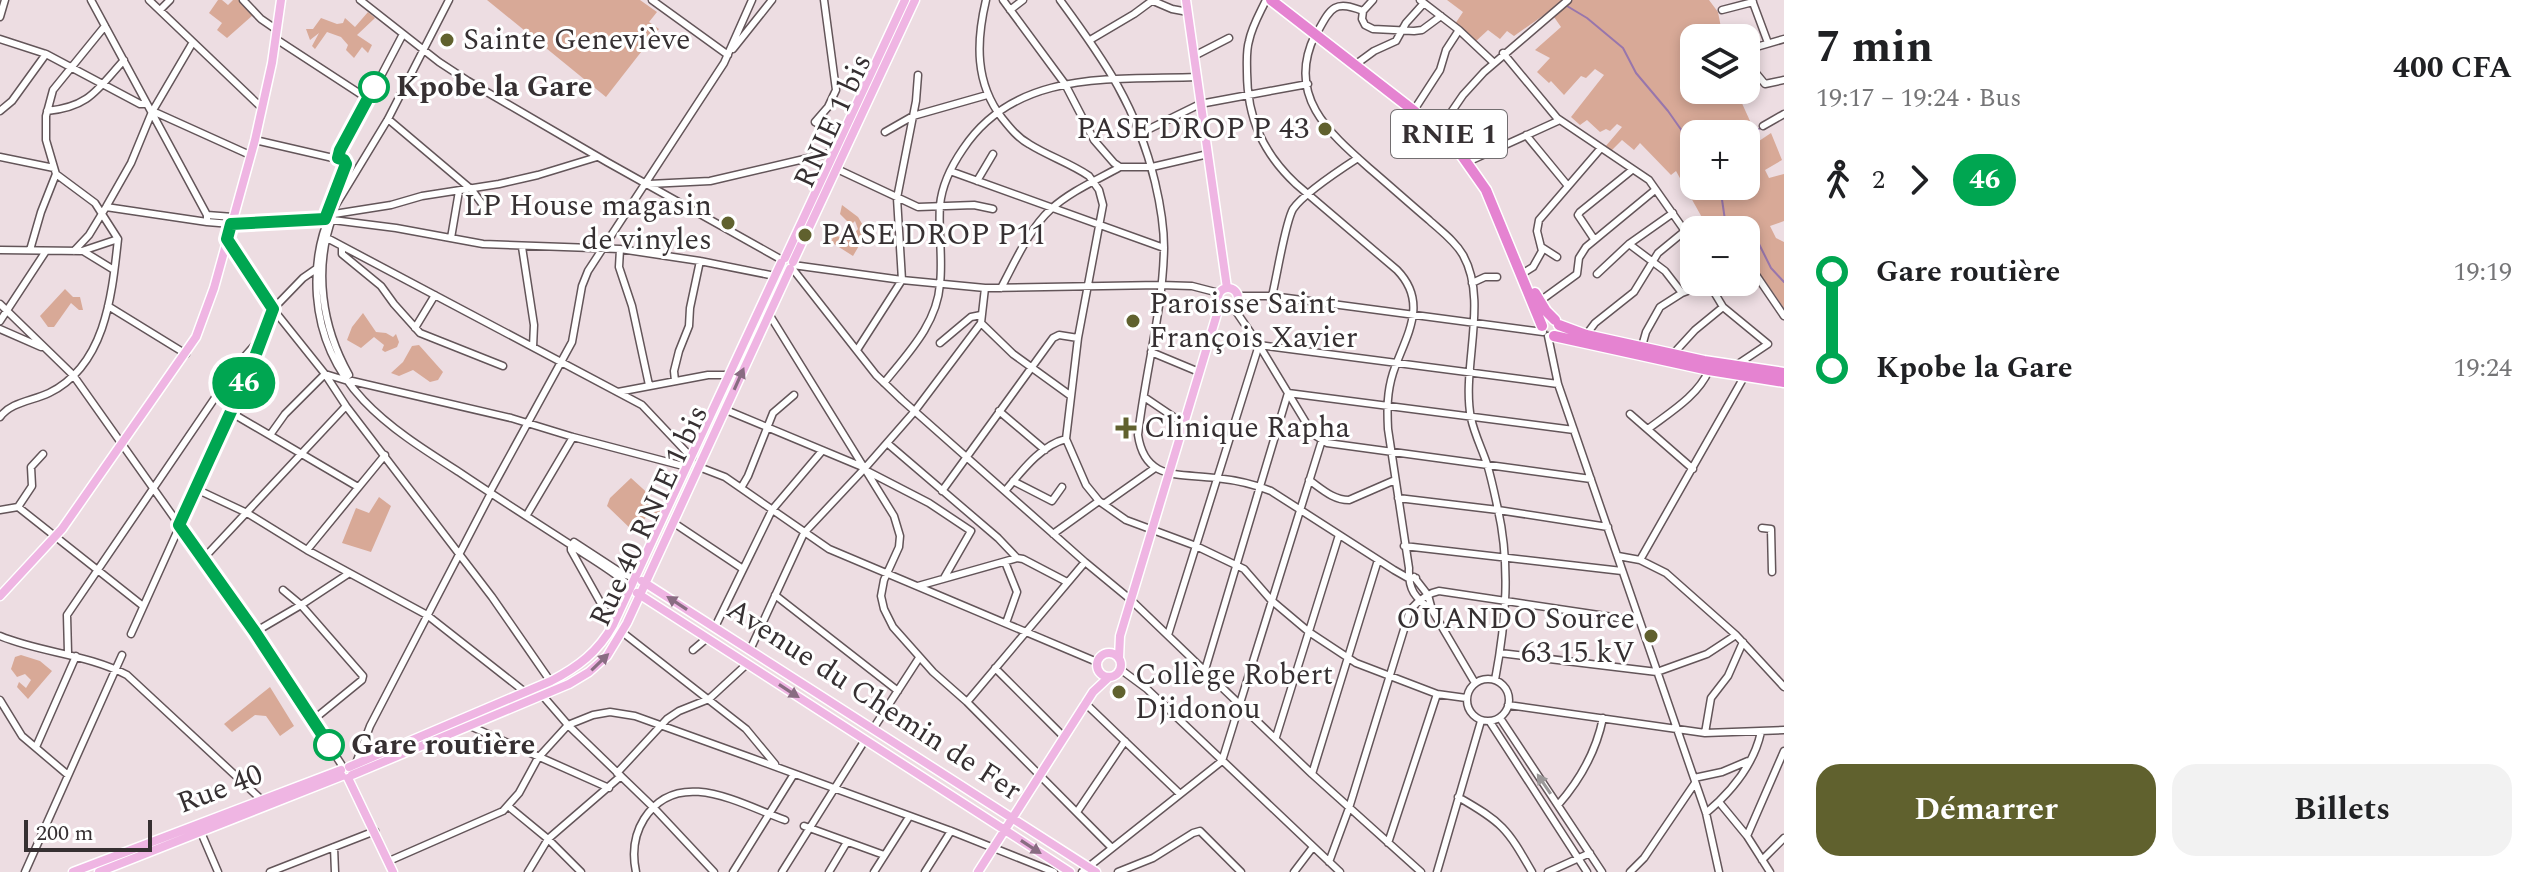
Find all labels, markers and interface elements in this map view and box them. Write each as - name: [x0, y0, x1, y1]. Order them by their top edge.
- text: 7 min: [1816, 14, 1933, 81]
- place label: Sainte Geneviève: [463, 17, 690, 63]
- map controls: [1680, 24, 1760, 296]
- button: layers: [1680, 24, 1760, 104]
- marker: Sainte Geneviève: [438, 31, 456, 49]
- text: 400 CFA: [2393, 45, 2512, 91]
- street label: RNIE 1 bis: [782, 46, 884, 196]
- place label: Kpobe la Gare: [396, 64, 593, 110]
- marker: Kpobe la Gare: [359, 72, 389, 102]
- text: 19:17 – 19:24 · Bus: [1816, 78, 2021, 118]
- place label: PASE DROP P 43: [1076, 106, 1309, 152]
- road number: RNIE 1: [1391, 110, 1507, 158]
- marker: PASE DROP P 43: [1316, 120, 1334, 138]
- button: +: [1680, 120, 1760, 200]
- icon: walk: [1816, 158, 1860, 202]
- icon: forward: [1897, 158, 1941, 202]
- text: 46: [1969, 158, 2000, 201]
- text: 2: [1872, 160, 1885, 200]
- place label: LP House magasin de vinyles: [464, 183, 712, 263]
- place label: PASE DROP P11: [821, 212, 1046, 258]
- marker: LP House magasin de vinyles: [719, 214, 737, 232]
- button: −: [1680, 216, 1760, 296]
- marker: PASE DROP P11: [796, 226, 814, 244]
- text: Gare routière: [1876, 249, 2060, 295]
- text: 19:19: [2453, 252, 2512, 292]
- place label: Paroisse Saint François Xavier: [1149, 281, 1358, 361]
- marker: Paroisse Saint François Xavier: [1124, 312, 1142, 330]
- text: Kpobe la Gare: [1876, 345, 2073, 391]
- text: 19:24: [2453, 348, 2512, 388]
- line badge: 46: [208, 357, 280, 409]
- text: 46: [228, 361, 260, 404]
- one-way arrow: [733, 368, 746, 391]
- street label: Rue 40 RNIE 1 bis: [577, 397, 721, 635]
- place label: Clinique Rapha: [1144, 405, 1350, 451]
- marker: Clinique Rapha: [1115, 417, 1137, 439]
- street label: Avenue du Chemin de Fer: [717, 587, 1031, 813]
- one-way arrow: [666, 596, 688, 610]
- place label: OUANDO Source 63 15 kV: [1396, 596, 1635, 676]
- marker: OUANDO Source 63 15 kV: [1642, 627, 1660, 645]
- place label: Collège Robert Djidonou: [1135, 652, 1333, 732]
- one-way arrow: [590, 653, 609, 671]
- marker: Collège Robert Djidonou: [1110, 683, 1128, 701]
- one-way arrow: [778, 684, 800, 698]
- place label: Gare routière: [351, 722, 535, 768]
- marker: Gare routière: [314, 730, 344, 760]
- street label: Rue 40: [170, 752, 270, 826]
- button: Démarrer: [1816, 764, 2156, 856]
- button: Billets: [2172, 764, 2512, 856]
- one-way arrow: [1536, 773, 1551, 794]
- scale bar: [24, 816, 152, 852]
- text: 200 m: [36, 817, 93, 850]
- one-way arrow: [1020, 839, 1042, 854]

